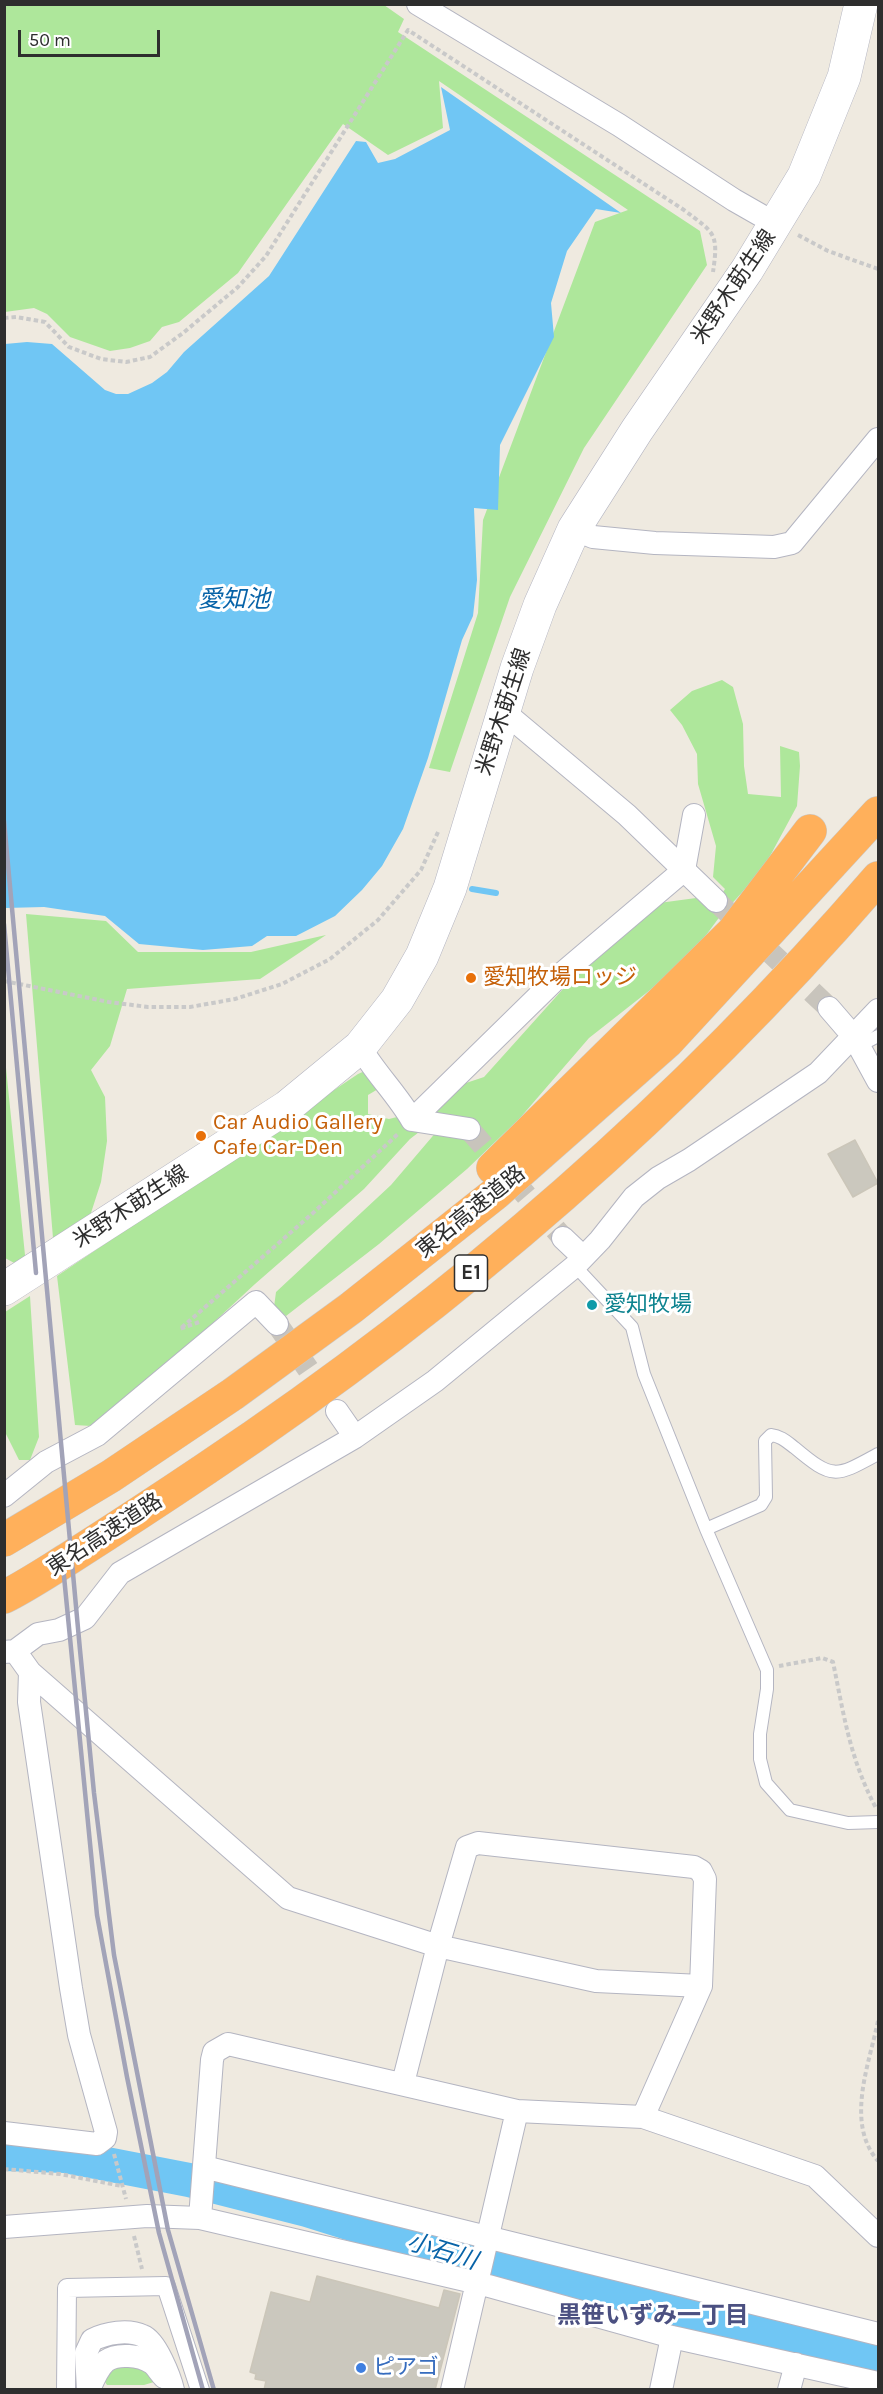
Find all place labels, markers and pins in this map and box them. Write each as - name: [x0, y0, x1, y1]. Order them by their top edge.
- place label: 愛知牧場ロッジ: [483, 965, 637, 991]
- marker: 愛知牧場ロッジ: [464, 971, 478, 985]
- place label: Car Audio Gallery Cafe Car-Den: [213, 1110, 383, 1162]
- marker: Car Audio Gallery Cafe Car-Den: [194, 1129, 208, 1143]
- place label: 愛知牧場: [604, 1292, 692, 1318]
- marker: 愛知牧場: [585, 1298, 599, 1312]
- place label: ピアゴ: [373, 2355, 439, 2381]
- marker: ピアゴ: [354, 2361, 368, 2375]

